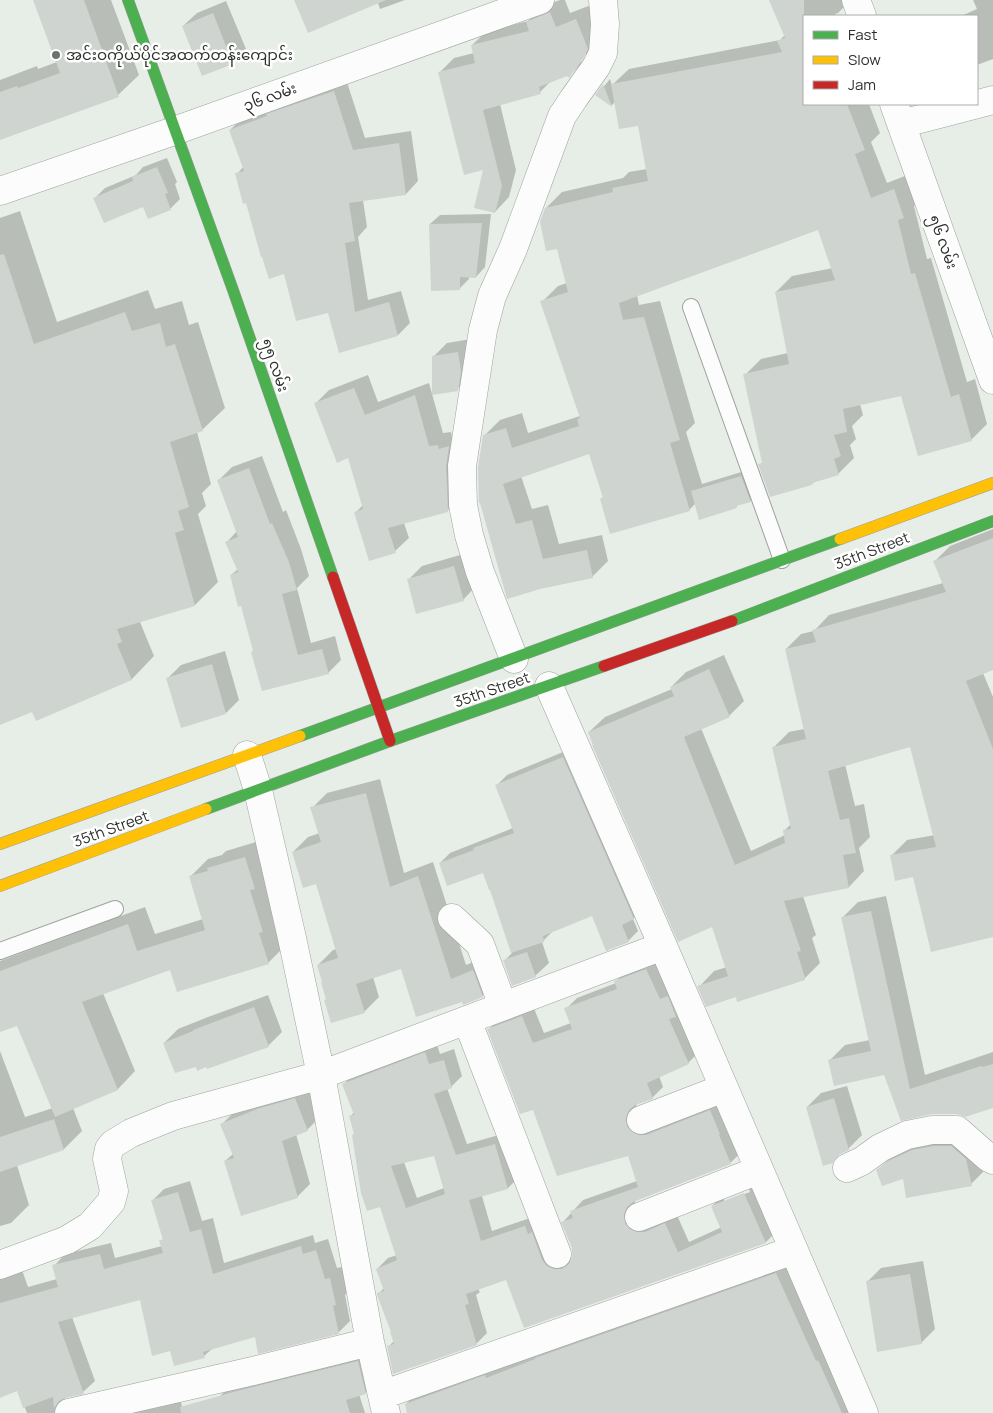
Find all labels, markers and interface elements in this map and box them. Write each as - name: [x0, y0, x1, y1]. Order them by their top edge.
- legend: [803, 15, 978, 105]
- text: Fast: [848, 24, 877, 45]
- place label: အင်းဝကိုယ်ပိုင်အထက်တန်းကျောင်း: [66, 44, 293, 67]
- marker: အင်းဝကိုယ်ပိုင်အထက်တန်းကျောင်း: [50, 49, 62, 61]
- text: Slow: [848, 49, 881, 70]
- text: Jam: [848, 74, 876, 95]
- street label: ၃၆ လမ်း: [240, 77, 300, 118]
- street label: ၅၆ လမ်း: [922, 212, 963, 272]
- street label: ၅၅ လမ်း: [255, 335, 294, 395]
- street label: 35th Street: [831, 527, 912, 574]
- street label: 35th Street: [451, 667, 533, 712]
- street label: 35th Street: [70, 805, 152, 852]

